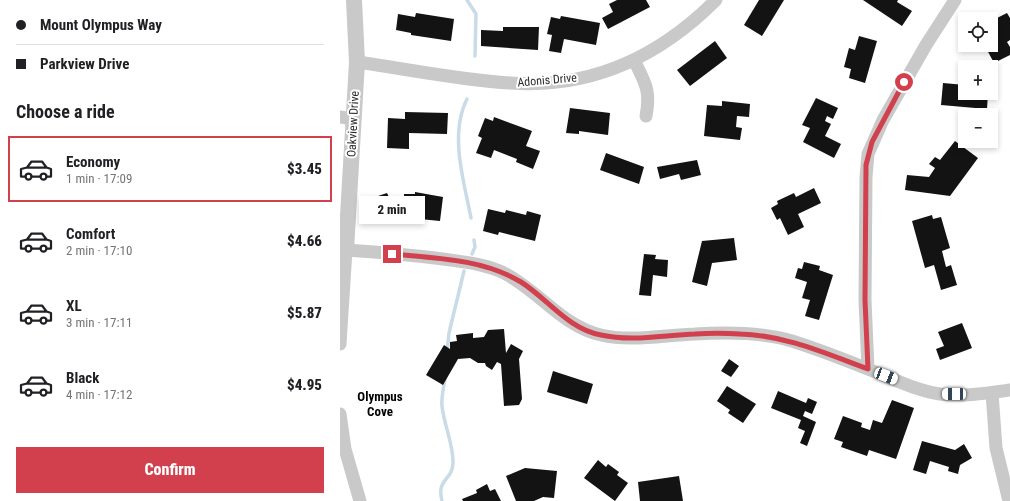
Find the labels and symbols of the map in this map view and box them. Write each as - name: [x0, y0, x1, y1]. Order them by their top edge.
- street label: Adonis Drive: [517, 70, 578, 90]
- route start: [895, 73, 913, 91]
- street label: Oakview Drive: [344, 90, 362, 158]
- callout: 2 min: [359, 196, 425, 224]
- route end: [383, 245, 401, 263]
- car: [873, 366, 899, 386]
- car: [942, 388, 966, 400]
- district label: Olympus Cove: [357, 389, 403, 419]

